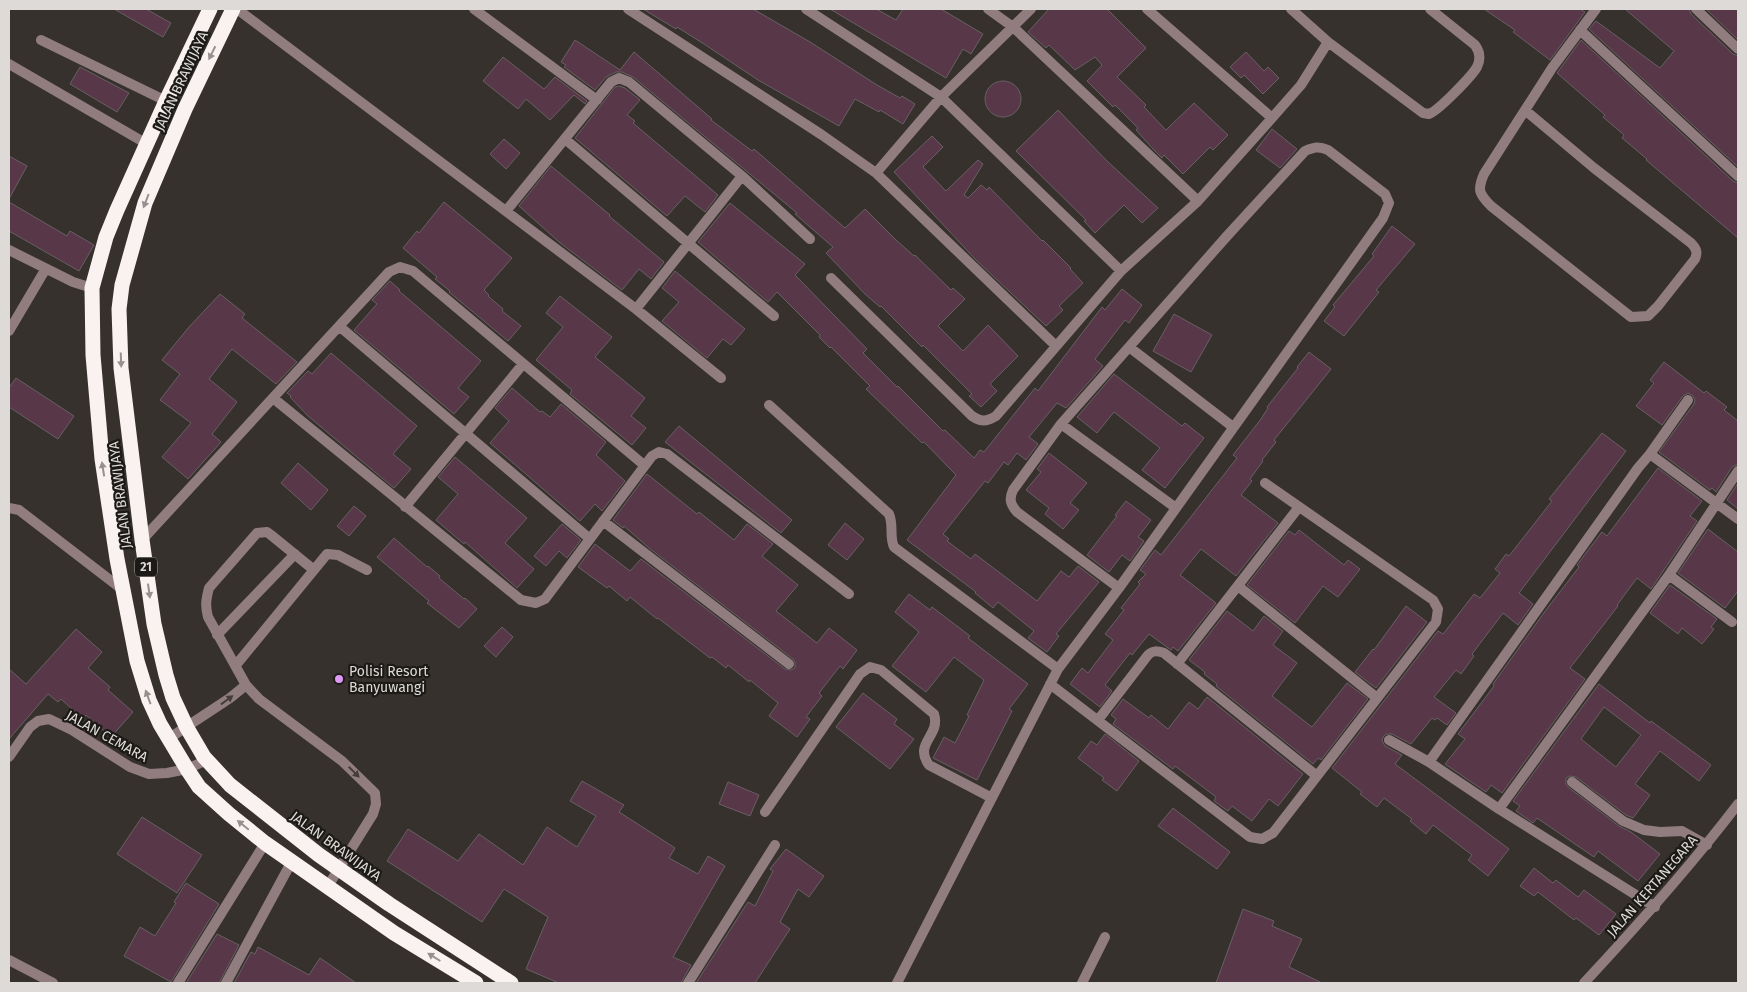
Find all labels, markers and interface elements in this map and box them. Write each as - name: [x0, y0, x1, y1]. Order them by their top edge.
- street label: JALAN BRAWIJAYA: [151, 29, 212, 134]
- one-way arrow: [208, 46, 216, 60]
- one-way arrow: [142, 194, 150, 209]
- one-way arrow: [117, 352, 125, 368]
- street label: JALAN BRAWIJAYA: [105, 440, 136, 550]
- one-way arrow: [99, 461, 107, 477]
- road number: 21: [135, 558, 157, 576]
- one-way arrow: [145, 583, 153, 599]
- place label: Polisi Resort Banyuwangi: [349, 663, 429, 696]
- marker: Polisi Resort Banyuwangi: [333, 673, 345, 685]
- one-way arrow: [144, 689, 151, 704]
- one-way arrow: [221, 695, 234, 705]
- street label: JALAN CEMARA: [63, 707, 151, 766]
- one-way arrow: [348, 766, 360, 778]
- street label: JALAN BRAWIJAYA: [287, 808, 384, 885]
- one-way arrow: [237, 820, 250, 831]
- street label: JALAN KERTANEGARA: [1604, 832, 1701, 941]
- one-way arrow: [428, 953, 441, 962]

